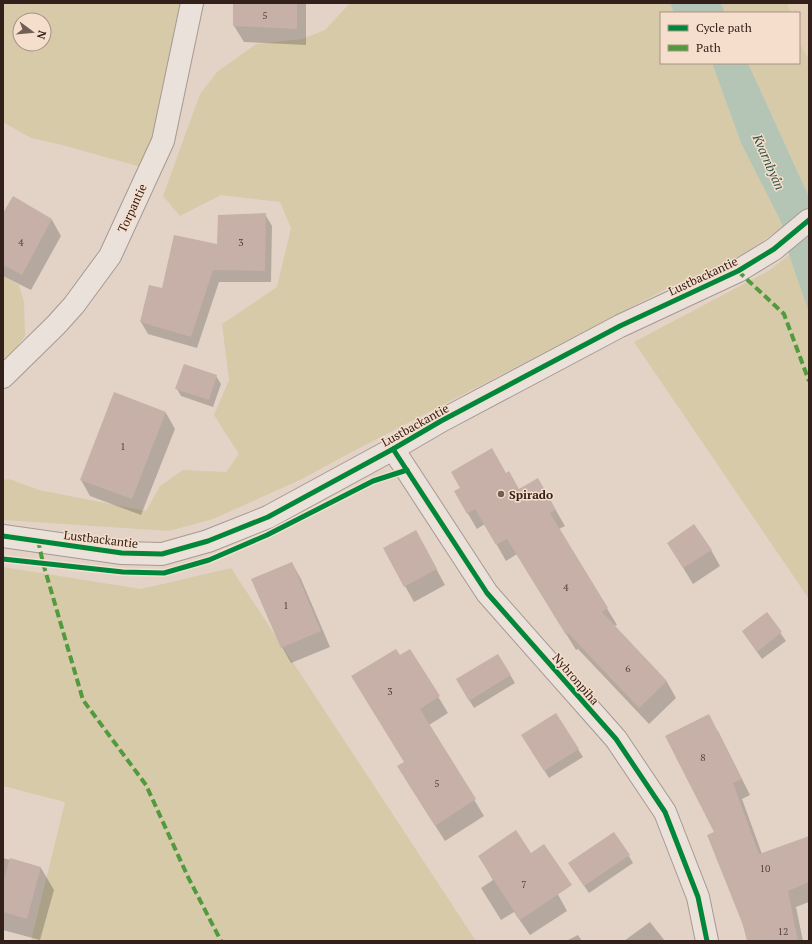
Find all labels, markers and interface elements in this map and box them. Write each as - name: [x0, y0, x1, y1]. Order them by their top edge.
- house number: 5: [262, 9, 268, 22]
- north arrow: [12, 12, 52, 52]
- legend: [660, 12, 800, 64]
- text: Cycle path: [696, 20, 752, 35]
- text: N: [34, 29, 49, 41]
- text: Path: [696, 40, 721, 55]
- water label: Kvarnbyån: [748, 130, 789, 193]
- street label: Torpantie: [114, 181, 150, 235]
- house number: 4: [18, 236, 24, 249]
- house number: 3: [238, 236, 244, 249]
- street label: Lustbackantie: [666, 253, 740, 299]
- street label: Lustbackantie: [379, 400, 451, 450]
- house number: 1: [120, 440, 126, 453]
- place label: Spirado: [509, 487, 553, 502]
- marker: Spirado: [496, 489, 506, 499]
- street label: Lustbackantie: [63, 527, 139, 551]
- house number: 4: [563, 581, 569, 594]
- house number: 1: [283, 599, 289, 612]
- street label: Nybronpiha: [550, 650, 602, 708]
- house number: 6: [625, 662, 631, 675]
- house number: 3: [387, 685, 393, 698]
- house number: 8: [700, 751, 706, 764]
- house number: 5: [434, 777, 440, 790]
- house number: 10: [760, 862, 770, 875]
- house number: 7: [521, 878, 527, 891]
- house number: 12: [778, 925, 788, 938]

